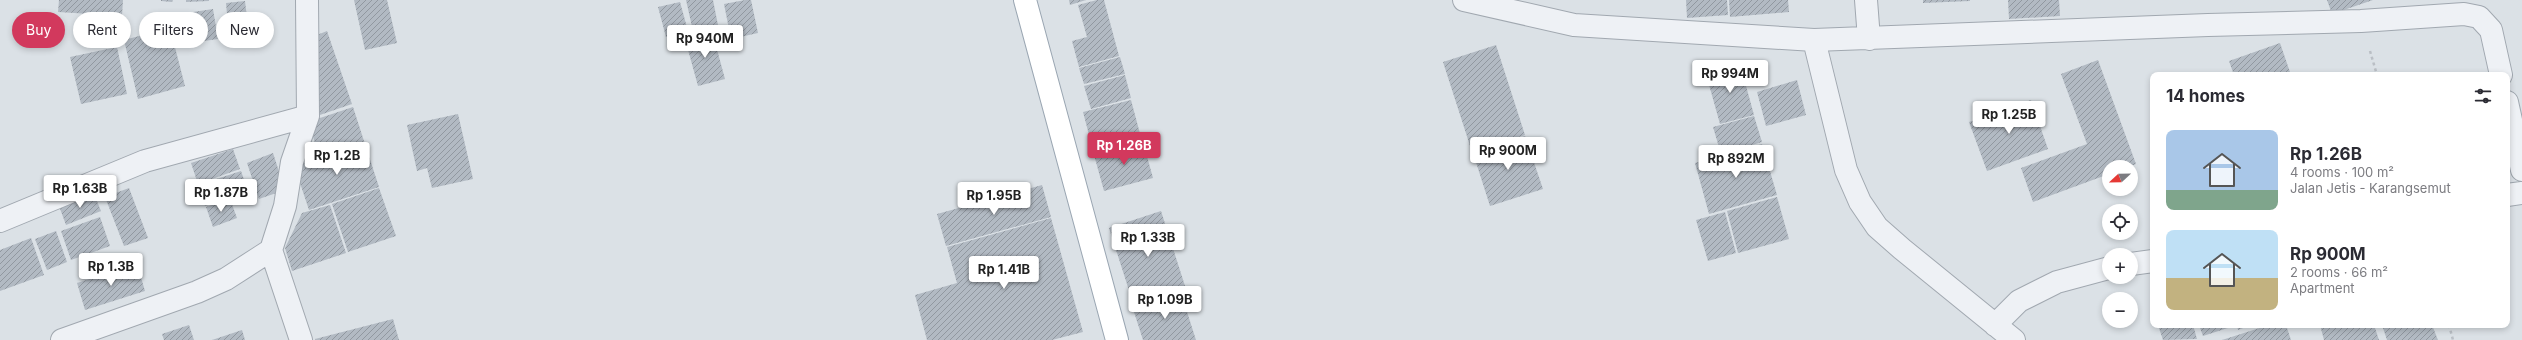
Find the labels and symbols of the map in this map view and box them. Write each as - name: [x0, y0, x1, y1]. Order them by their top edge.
- pin: Rp 940M: [668, 25, 742, 59]
- pin: Rp 994M: [1693, 60, 1767, 94]
- pin: Rp 1.25B: [1968, 101, 2050, 135]
- pin: Rp 1.26B: [1083, 132, 1165, 166]
- pin: Rp 900M: [1471, 137, 1545, 171]
- pin: Rp 1.2B: [300, 142, 374, 176]
- pin: Rp 892M: [1699, 145, 1773, 179]
- north arrow: [2102, 160, 2138, 196]
- pin: Rp 1.63B: [39, 175, 121, 209]
- pin: Rp 1.87B: [180, 179, 262, 213]
- pin: Rp 1.95B: [953, 182, 1035, 216]
- pin: Rp 1.33B: [1107, 224, 1189, 258]
- pin: Rp 1.3B: [74, 253, 148, 287]
- pin: Rp 1.41B: [963, 256, 1045, 290]
- pin: Rp 1.09B: [1124, 286, 1206, 320]

